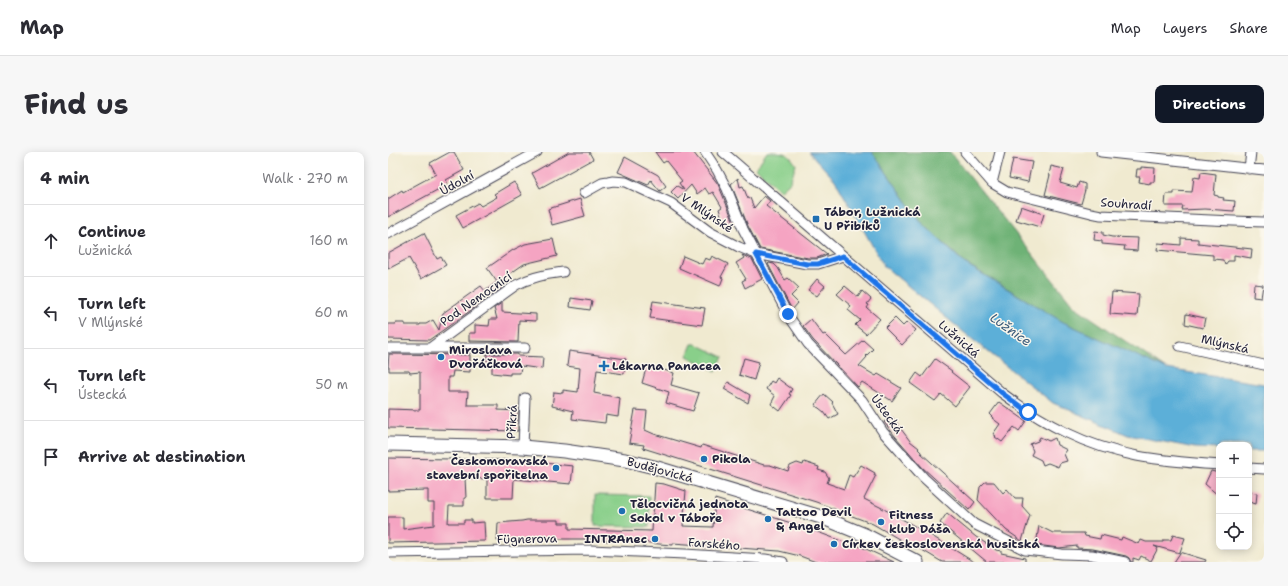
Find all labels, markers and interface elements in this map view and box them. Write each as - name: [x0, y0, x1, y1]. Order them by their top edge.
- text: Map: [20, 15, 64, 40]
- text: Map: [1111, 19, 1141, 37]
- text: Layers: [1163, 19, 1207, 37]
- text: Share: [1229, 19, 1268, 37]
- text: Find us: [24, 85, 129, 123]
- button: Directions: [1155, 85, 1264, 123]
- text: 4 min: [40, 167, 90, 189]
- street label: Údolní: [437, 167, 478, 199]
- text: Walk · 270 m: [262, 170, 348, 187]
- street label: V Mlýnské: [678, 190, 737, 237]
- street label: Souhradí: [1100, 194, 1153, 214]
- place label: Tábor, Lužnická U Přibíků: [824, 204, 921, 234]
- marker: Tábor, Lužnická U Přibíků: [811, 214, 821, 224]
- text: Continue: [78, 222, 146, 242]
- icon: ahead: [40, 230, 62, 252]
- text: 160 m: [310, 232, 348, 249]
- text: Lužnická: [78, 242, 132, 259]
- street label: Pod Nemocnicí: [437, 268, 516, 330]
- text: Turn left: [78, 294, 146, 314]
- icon: left: [40, 302, 62, 324]
- text: 60 m: [315, 304, 348, 321]
- route end: [779, 305, 797, 323]
- water label: Lužnice: [987, 309, 1035, 350]
- text: V Mlýnské: [78, 314, 143, 331]
- street label: Lužnická: [935, 317, 983, 362]
- street label: Mlýnská: [1199, 331, 1251, 357]
- place label: Miroslava Dvořáčková: [449, 342, 524, 372]
- marker: Miroslava Dvořáčková: [436, 352, 446, 362]
- place label: Lékarna Panacea: [612, 358, 722, 374]
- marker: Lékarna Panacea: [599, 361, 609, 371]
- text: Turn left: [78, 366, 146, 386]
- icon: left: [40, 374, 62, 396]
- text: 50 m: [315, 376, 348, 393]
- text: Ústecká: [78, 386, 127, 403]
- street label: Ústecká: [867, 391, 907, 437]
- route start: [1019, 403, 1037, 421]
- street label: Příkrá: [503, 404, 521, 440]
- map controls: [1216, 442, 1252, 550]
- button: +: [1216, 442, 1252, 478]
- icon: arrive: [40, 446, 62, 468]
- text: Arrive at destination: [78, 447, 246, 467]
- place label: Pikola: [712, 451, 751, 467]
- place label: Českomoravská stavební spořitelna: [426, 453, 549, 483]
- street label: Budějovická: [625, 454, 695, 487]
- marker: Pikola: [699, 454, 709, 464]
- marker: Českomoravská stavební spořitelna: [551, 463, 561, 473]
- button: −: [1216, 478, 1252, 514]
- place label: Tělocvičná jednota Sokol v Táboře: [630, 496, 749, 526]
- place label: Tattoo Devil & Angel: [776, 504, 852, 534]
- marker: Tělocvičná jednota Sokol v Táboře: [617, 506, 627, 516]
- place label: Fitness klub Dáša: [889, 507, 951, 537]
- marker: Tattoo Devil & Angel: [763, 514, 773, 524]
- button: locate: [1216, 514, 1252, 550]
- marker: Fitness klub Dáša: [876, 517, 886, 527]
- street label: Fügnerova: [497, 530, 558, 548]
- place label: INTRAnec: [584, 531, 647, 547]
- marker: INTRAnec: [650, 534, 660, 544]
- street label: Farského: [687, 534, 741, 554]
- place label: Církev československá husitská: [842, 536, 1040, 552]
- marker: Církev československá husitská: [829, 539, 839, 549]

